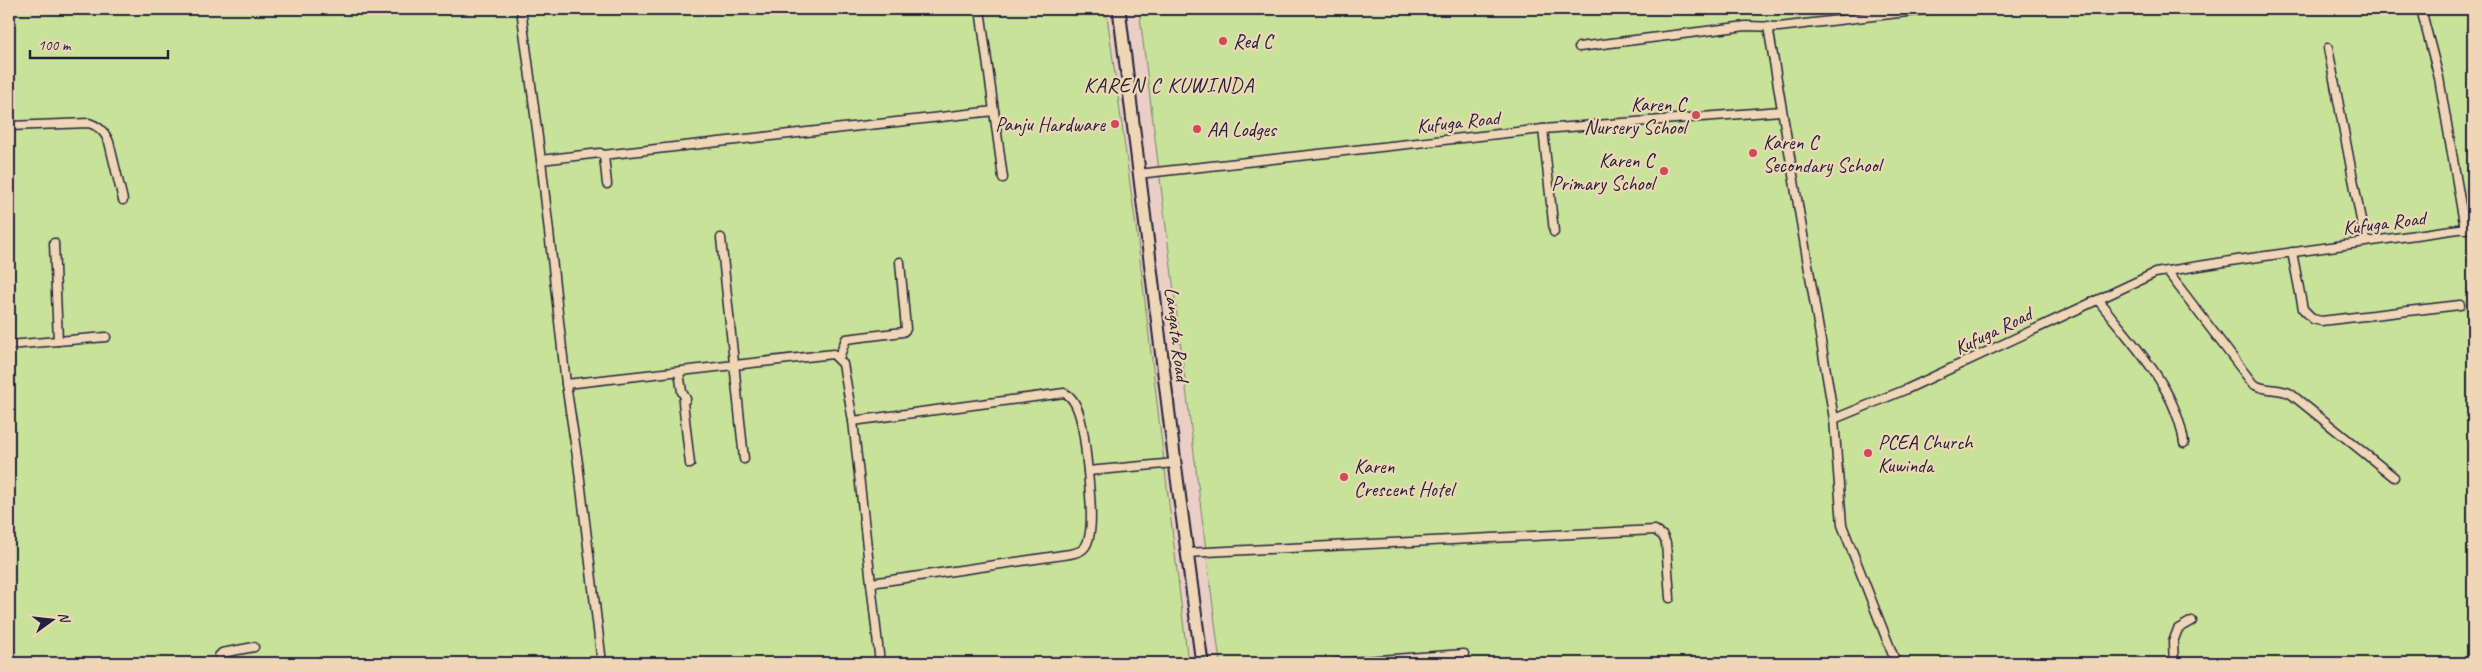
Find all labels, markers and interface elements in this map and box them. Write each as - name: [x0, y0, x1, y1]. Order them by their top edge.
- scale bar: [30, 28, 168, 60]
- place label: Red C: [1233, 29, 1275, 54]
- marker: Red C: [1217, 35, 1229, 47]
- text: 100 m: [38, 36, 72, 55]
- district label: KAREN C KUWINDA: [1084, 72, 1255, 98]
- place label: Karen C Nursery School: [1584, 92, 1690, 140]
- street label: Kufuga Road: [1415, 105, 1504, 139]
- marker: Karen C Nursery School: [1690, 109, 1702, 121]
- place label: Panju Hardware: [995, 112, 1106, 137]
- place label: AA Lodges: [1207, 117, 1278, 142]
- marker: Panju Hardware: [1109, 118, 1121, 130]
- marker: AA Lodges: [1191, 123, 1203, 135]
- place label: Karen C Secondary School: [1763, 130, 1884, 178]
- marker: Karen C Secondary School: [1747, 147, 1759, 159]
- place label: Karen C Primary School: [1551, 148, 1658, 196]
- marker: Karen C Primary School: [1658, 165, 1670, 177]
- street label: Kufuga Road: [2341, 205, 2430, 240]
- street label: Langata Road: [1159, 286, 1196, 386]
- street label: Kufuga Road: [1950, 300, 2039, 360]
- place label: PCEA Church Kuwinda: [1878, 430, 1974, 478]
- marker: PCEA Church Kuwinda: [1862, 447, 1874, 459]
- place label: Karen Crescent Hotel: [1354, 454, 1457, 502]
- marker: Karen Crescent Hotel: [1338, 471, 1350, 483]
- north arrow: [28, 594, 78, 644]
- text: N: [55, 610, 74, 625]

